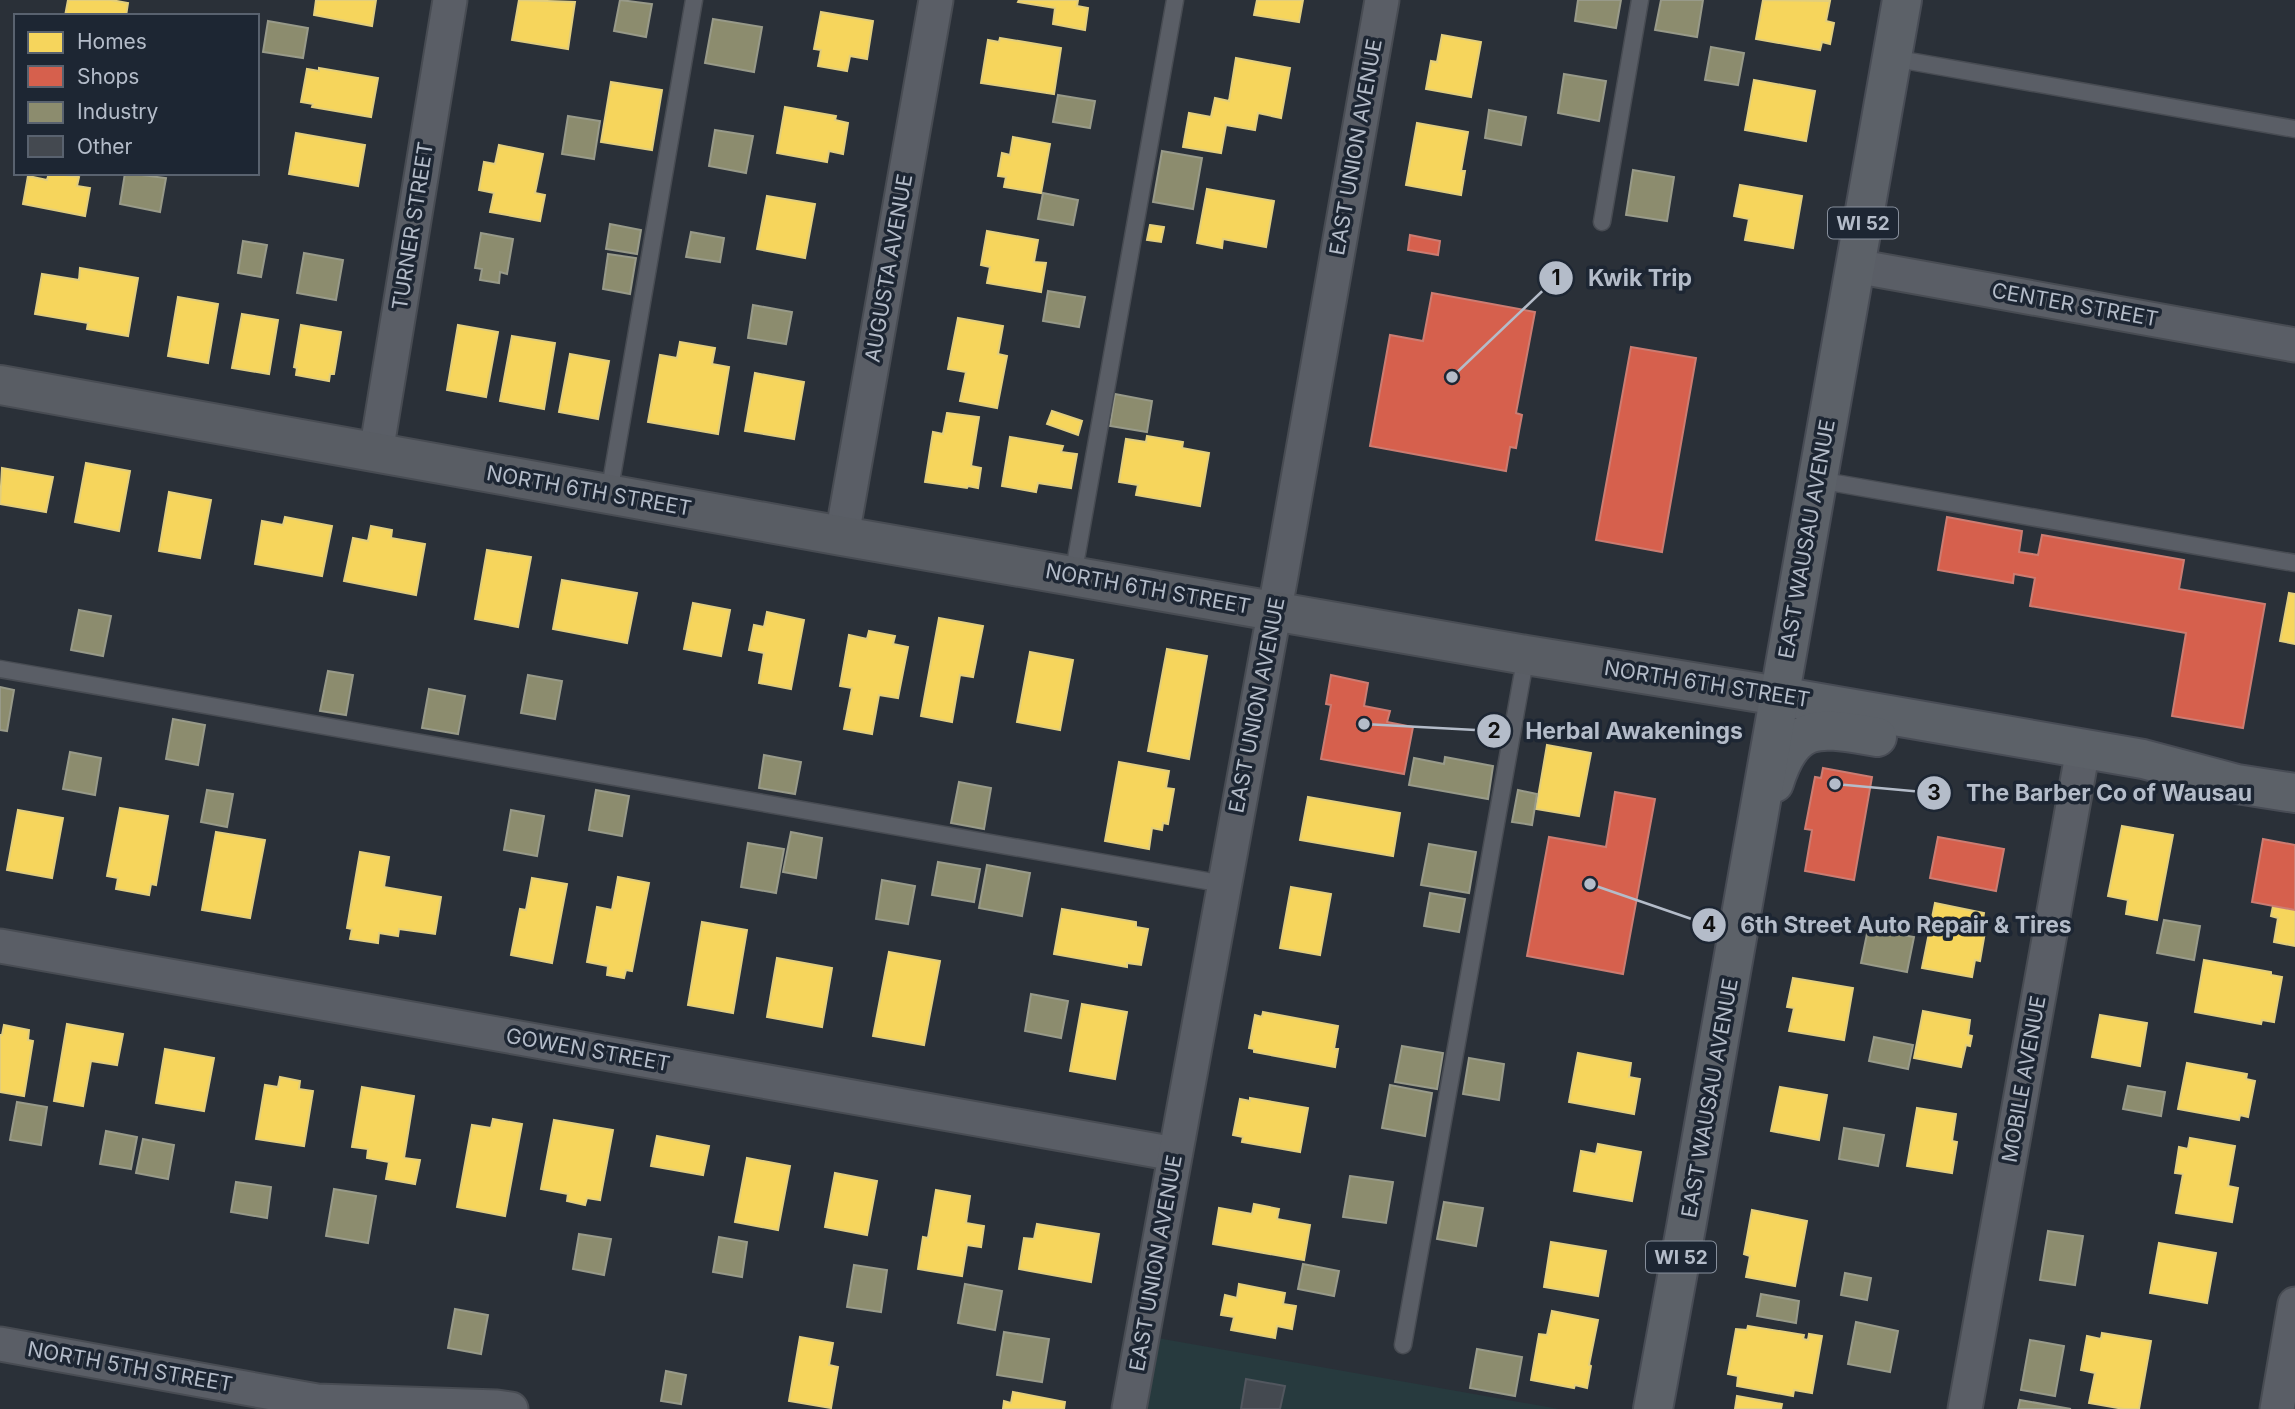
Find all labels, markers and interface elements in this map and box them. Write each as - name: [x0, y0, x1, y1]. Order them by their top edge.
- legend: [14, 14, 259, 175]
- text: Homes: [77, 29, 147, 54]
- street label: EAST UNION AVENUE: [1324, 37, 1387, 257]
- text: Shops: [77, 64, 139, 89]
- text: Industry: [77, 99, 159, 124]
- text: Other: [77, 134, 133, 159]
- street label: TURNER STREET: [387, 140, 438, 312]
- street label: AUGUSTA AVENUE: [860, 172, 917, 364]
- road number: WI 52: [1828, 208, 1898, 238]
- callout: Kwik Trip: [1539, 256, 1706, 300]
- text: Kwik Trip: [1588, 264, 1692, 292]
- text: 1: [1551, 265, 1561, 290]
- street label: CENTER STREET: [1990, 278, 2160, 331]
- street label: EAST WAUSAU AVENUE: [1773, 417, 1840, 661]
- street label: NORTH 6TH STREET: [485, 460, 694, 521]
- street label: NORTH 6TH STREET: [1044, 558, 1253, 619]
- street label: EAST UNION AVENUE: [1223, 595, 1290, 815]
- street label: NORTH 6TH STREET: [1602, 655, 1812, 712]
- callout: Herbal Awakenings: [1476, 709, 1757, 753]
- text: Herbal Awakenings: [1525, 717, 1743, 745]
- text: 2: [1487, 718, 1501, 743]
- callout: The Barber Co of Wausau: [1917, 771, 2266, 815]
- text: The Barber Co of Wausau: [1966, 779, 2252, 807]
- text: 3: [1927, 780, 1941, 805]
- callout: 6th Street Auto Repair & Tires: [1691, 903, 2086, 947]
- text: 6th Street Auto Repair & Tires: [1740, 911, 2072, 939]
- text: 4: [1702, 912, 1716, 937]
- street label: EAST WAUSAU AVENUE: [1676, 976, 1743, 1220]
- street label: MOBILE AVENUE: [1997, 994, 2050, 1164]
- street label: GOWEN STREET: [504, 1023, 672, 1076]
- street label: EAST UNION AVENUE: [1124, 1153, 1187, 1373]
- road number: WI 52: [1646, 1242, 1716, 1273]
- street label: NORTH 5TH STREET: [26, 1336, 235, 1397]

